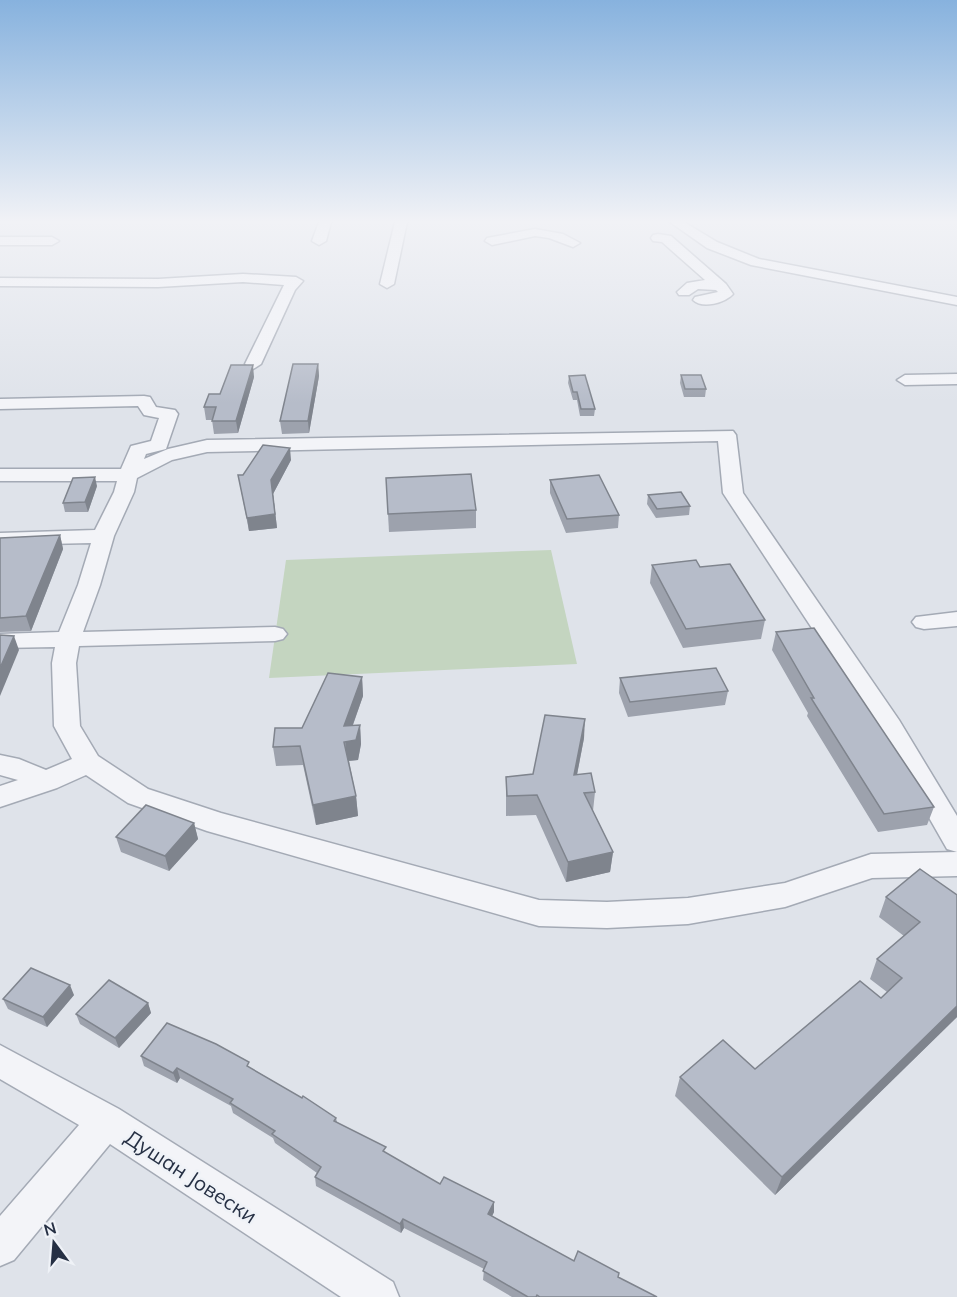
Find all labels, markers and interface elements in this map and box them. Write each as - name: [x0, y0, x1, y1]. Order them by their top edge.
- street label: Душан Јовески: [120, 1124, 262, 1228]
- north arrow: [24, 1213, 84, 1273]
- text: N: [41, 1217, 58, 1240]

